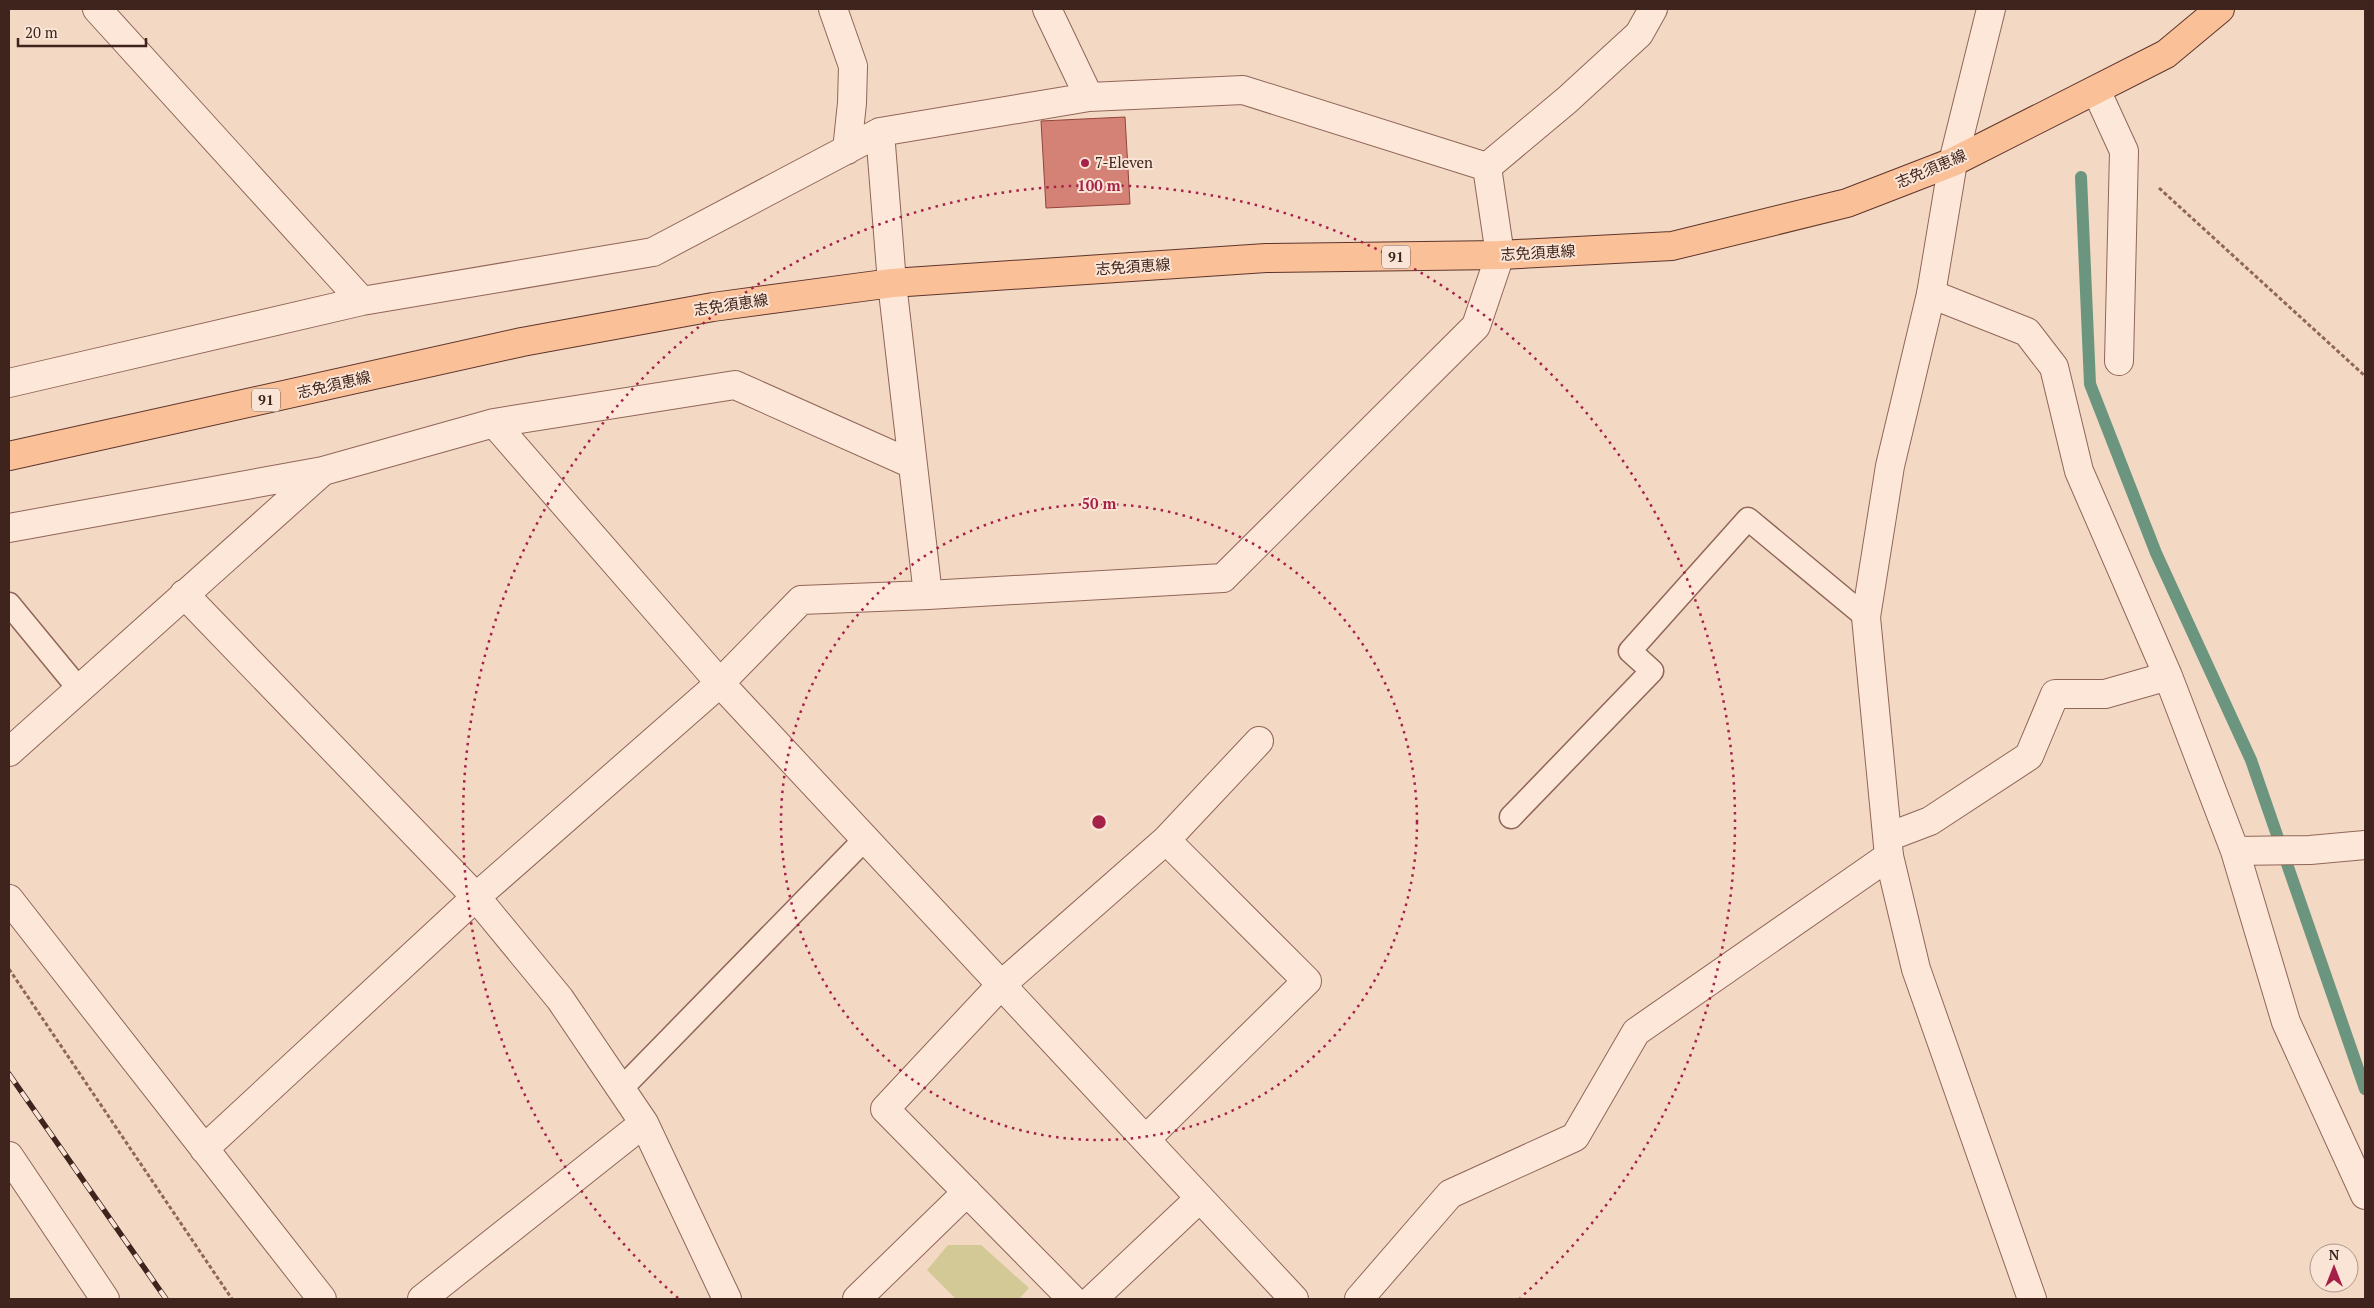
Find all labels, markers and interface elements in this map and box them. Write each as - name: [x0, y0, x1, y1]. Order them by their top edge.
- scale bar: [18, 15, 145, 47]
- text: 20 m: [25, 22, 58, 42]
- street label: 志免須恵線: [1892, 144, 1969, 192]
- place label: 7-Eleven: [1095, 152, 1153, 172]
- marker: 7-Eleven: [1079, 157, 1091, 169]
- text: 100 m: [1077, 175, 1121, 195]
- street label: 志免須恵線: [1500, 240, 1576, 264]
- road number: 91: [1382, 246, 1410, 268]
- street label: 志免須恵線: [1095, 253, 1171, 279]
- street label: 志免須恵線: [692, 289, 769, 319]
- street label: 志免須恵線: [295, 366, 373, 402]
- road number: 91: [252, 388, 280, 412]
- text: 50 m: [1082, 493, 1117, 513]
- centre of rings: [1090, 813, 1108, 831]
- north arrow: [2309, 1243, 2359, 1293]
- text: N: [2329, 1245, 2340, 1264]

